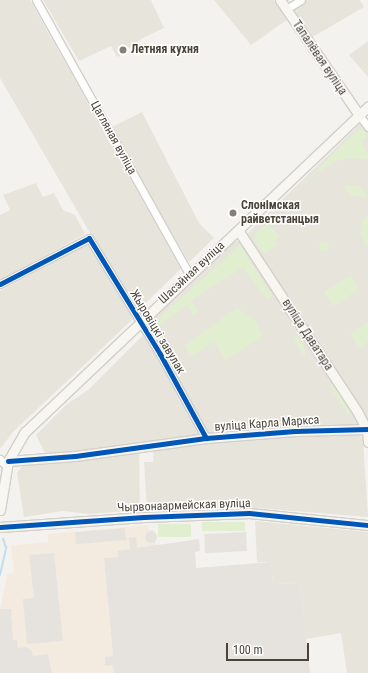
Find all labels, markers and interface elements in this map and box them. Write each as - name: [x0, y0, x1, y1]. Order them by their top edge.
- street label: Тапалёвая вуліца: [289, 18, 349, 98]
- place label: Летняя кухня: [131, 43, 199, 57]
- marker: Летняя кухня: [118, 45, 128, 55]
- street label: Цагляная вуліца: [87, 99, 139, 177]
- place label: Слонімская райветстанцыя: [241, 199, 319, 227]
- marker: Слонімская райветстанцыя: [228, 208, 238, 218]
- street label: Шасэйная вуліца: [156, 239, 228, 307]
- street label: Жыровіцкі завулак: [126, 287, 188, 377]
- street label: вуліца Даватара: [279, 297, 335, 373]
- street label: вуліца Карла Маркса: [214, 413, 320, 435]
- street label: Чырвонаармейская вуліца: [117, 496, 251, 516]
- scale bar: [228, 635, 311, 661]
- text: 100 m: [233, 643, 263, 657]

